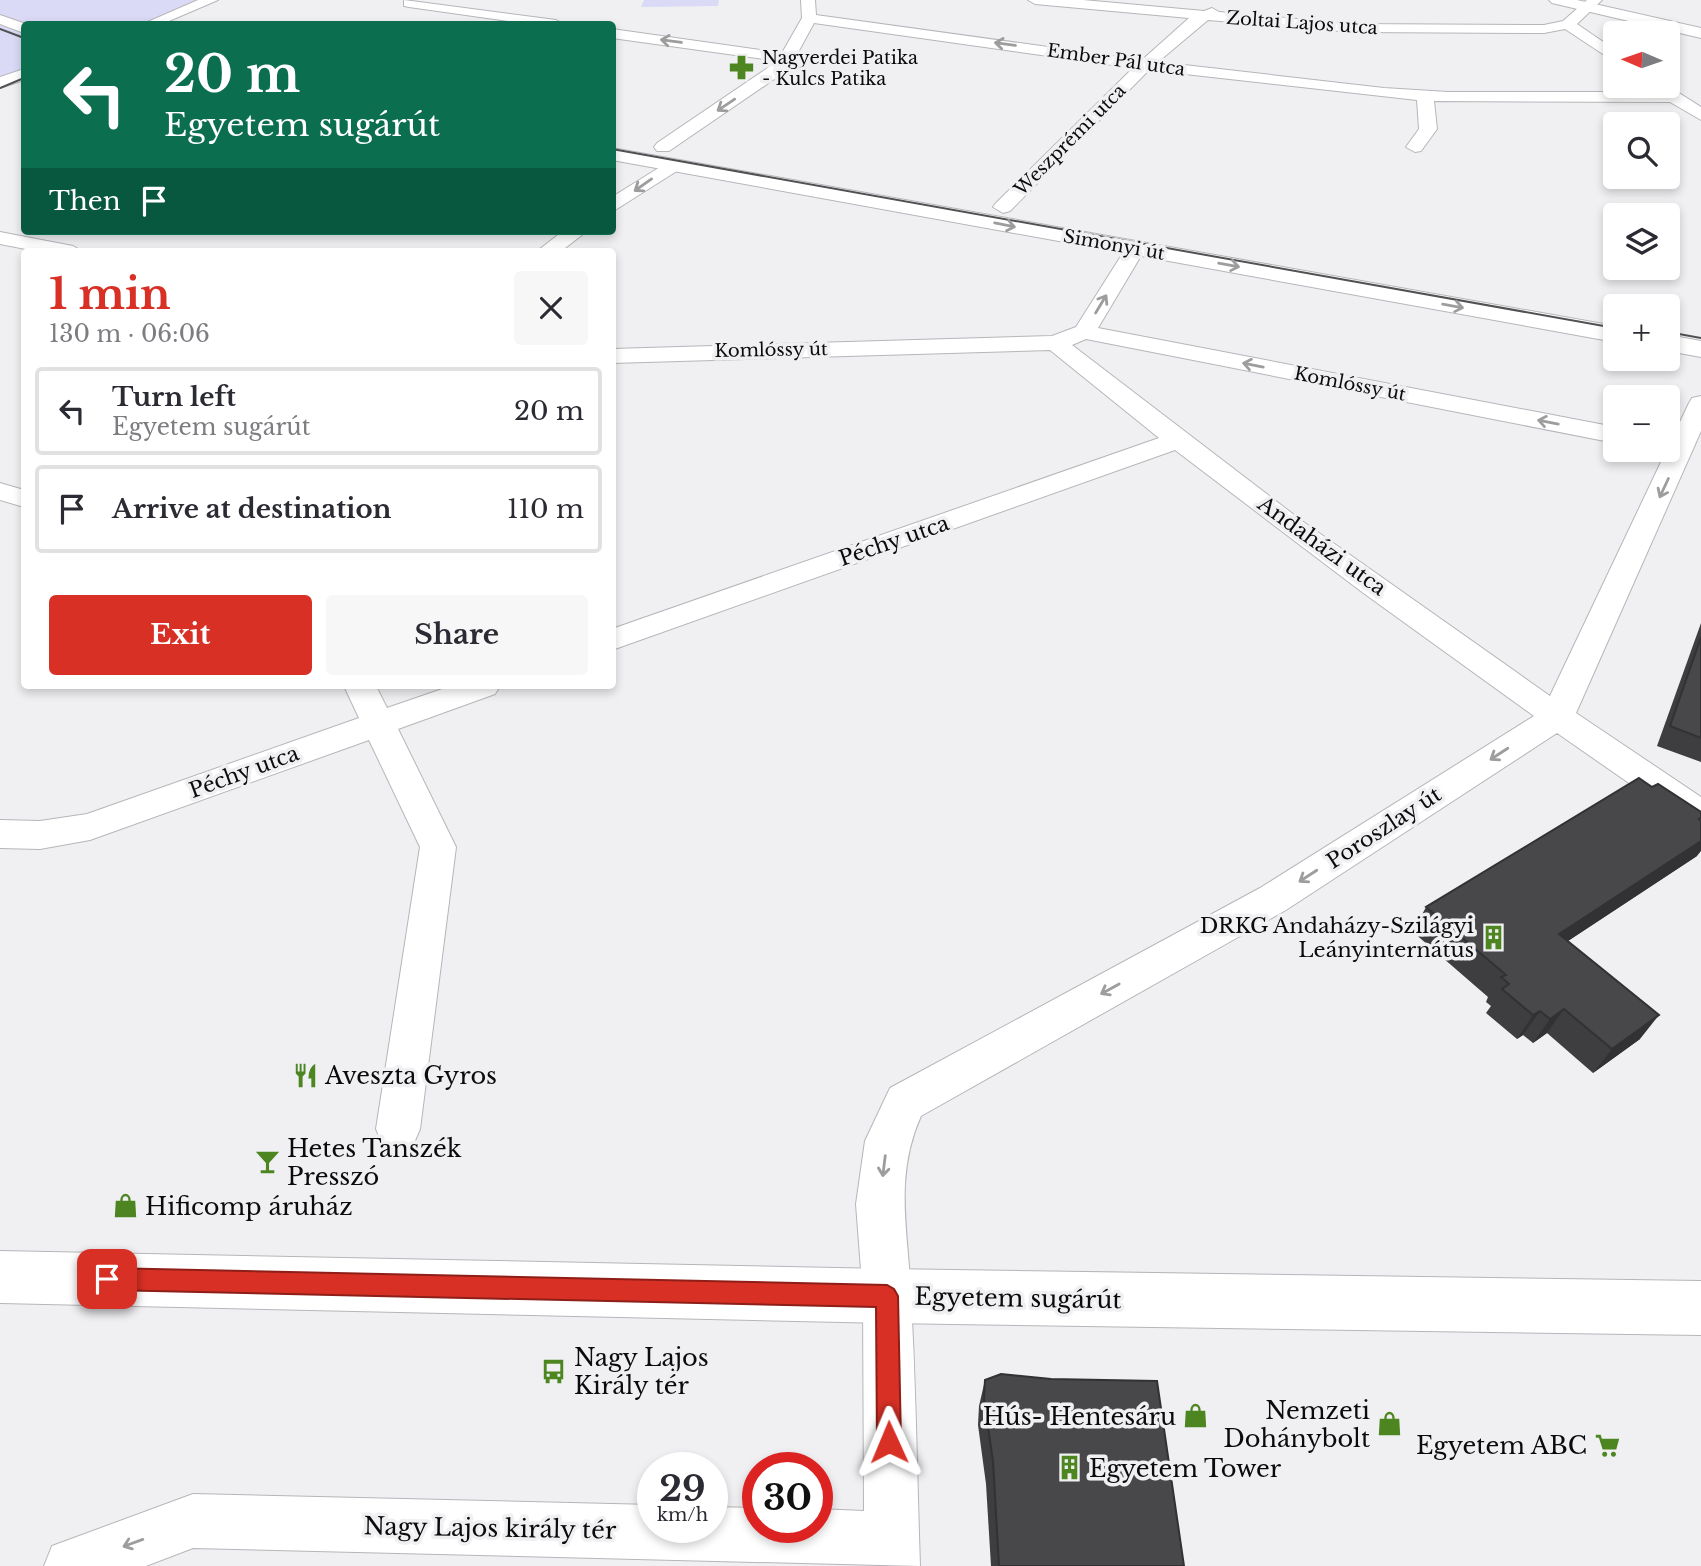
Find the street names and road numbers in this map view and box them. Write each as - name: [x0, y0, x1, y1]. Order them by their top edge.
- street label: Zoltai Lajos utca: [1226, 7, 1378, 39]
- street label: Ember Pál utca: [1045, 39, 1187, 81]
- street label: Weszprémi utca: [1009, 80, 1130, 201]
- street label: Simonyi út: [1062, 225, 1167, 265]
- street label: Komlóssy út: [714, 338, 828, 362]
- street label: Komlóssy út: [1292, 362, 1408, 406]
- street label: Andaházi utca: [1252, 490, 1392, 602]
- street label: Péchy utca: [835, 510, 953, 572]
- street label: Péchy utca: [186, 740, 303, 804]
- street label: Poroszlay út: [1322, 781, 1446, 875]
- street label: Egyetem sugárút: [914, 1282, 1122, 1314]
- street label: Nagy Lajos király tér: [363, 1511, 617, 1545]

